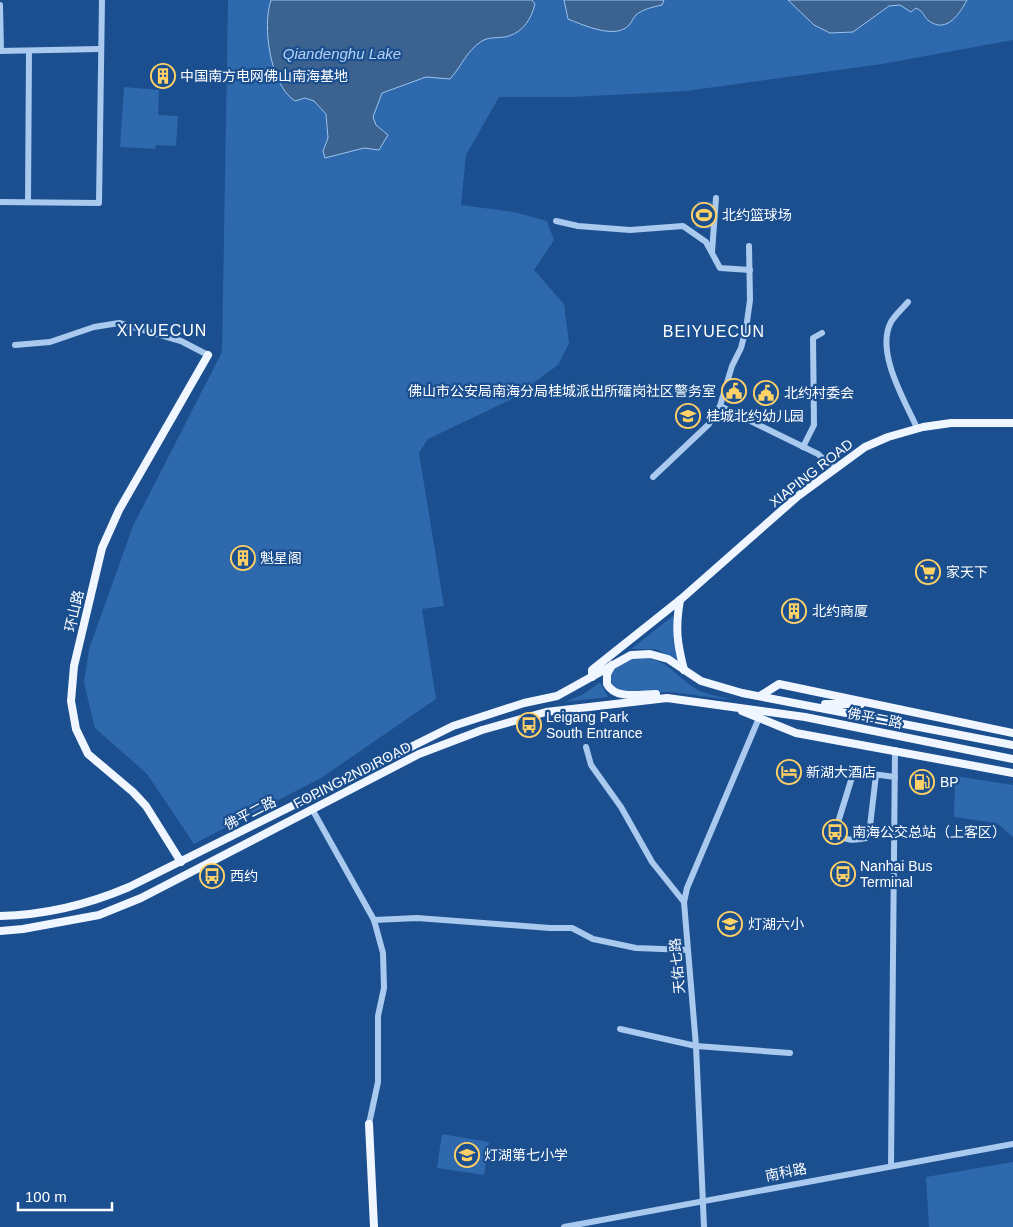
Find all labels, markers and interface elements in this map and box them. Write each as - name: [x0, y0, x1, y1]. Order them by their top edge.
- water label: Qiandenghu Lake: [283, 45, 401, 62]
- building icon: 中国南方电网佛山南海基地: [150, 63, 176, 89]
- place label: 中国南方电网佛山南海基地: [180, 68, 348, 84]
- sports icon: 北约篮球场: [691, 202, 717, 228]
- place label: 北约篮球场: [722, 207, 792, 223]
- district label: XIYUECUN: [117, 322, 207, 339]
- district label: BEIYUECUN: [663, 323, 765, 340]
- public building icon: 佛山市公安局南海分局桂城派出所礌岗社区警务室: [721, 378, 747, 404]
- public building icon: 北约村委会: [753, 380, 779, 406]
- place label: 佛山市公安局南海分局桂城派出所礌岗社区警务室: [408, 383, 716, 399]
- place label: 北约村委会: [784, 385, 854, 401]
- school or university icon: 桂城北约幼儿园: [675, 403, 701, 429]
- place label: 桂城北约幼儿园: [706, 408, 804, 424]
- street label: XIAPING ROAD: [766, 436, 856, 510]
- building icon: 魁星阁: [230, 545, 256, 571]
- place label: 魁星阁: [260, 550, 302, 566]
- supermarket icon: 家天下: [915, 559, 941, 585]
- place label: 家天下: [946, 564, 988, 580]
- street label: 环山路: [61, 589, 87, 633]
- building icon: 北约商厦: [781, 598, 807, 624]
- place label: 北约商厦: [812, 603, 868, 619]
- street label: 佛平二路: [846, 705, 904, 731]
- place label: Leigang Park South Entrance: [546, 709, 643, 741]
- bus stop icon: Leigang Park South Entrance: [516, 712, 542, 738]
- street label: FOPING 2ND ROAD: [290, 738, 414, 812]
- hotel icon: 新湖大酒店: [776, 759, 802, 785]
- place label: 新湖大酒店: [806, 764, 876, 780]
- fuel station icon: BP: [909, 769, 935, 795]
- place label: BP: [940, 774, 959, 790]
- street label: 佛平二路: [221, 793, 279, 833]
- bus stop icon: 南海公交总站（上客区）: [822, 819, 848, 845]
- place label: 南海公交总站（上客区）: [852, 824, 1006, 840]
- place label: Nanhai Bus Terminal: [860, 858, 932, 890]
- bus stop icon: Nanhai Bus Terminal: [830, 861, 856, 887]
- bus stop icon: 西约: [199, 863, 225, 889]
- place label: 西约: [230, 868, 258, 884]
- school or university icon: 灯湖六小: [717, 911, 743, 937]
- place label: 灯湖六小: [748, 916, 804, 932]
- street label: 天佑七路: [667, 937, 687, 995]
- school or university icon: 灯湖第七小学: [454, 1142, 480, 1168]
- place label: 灯湖第七小学: [484, 1147, 568, 1163]
- street label: 南科路: [764, 1160, 808, 1184]
- scale bar: [18, 1180, 111, 1212]
- text: 100 m: [25, 1188, 67, 1205]

